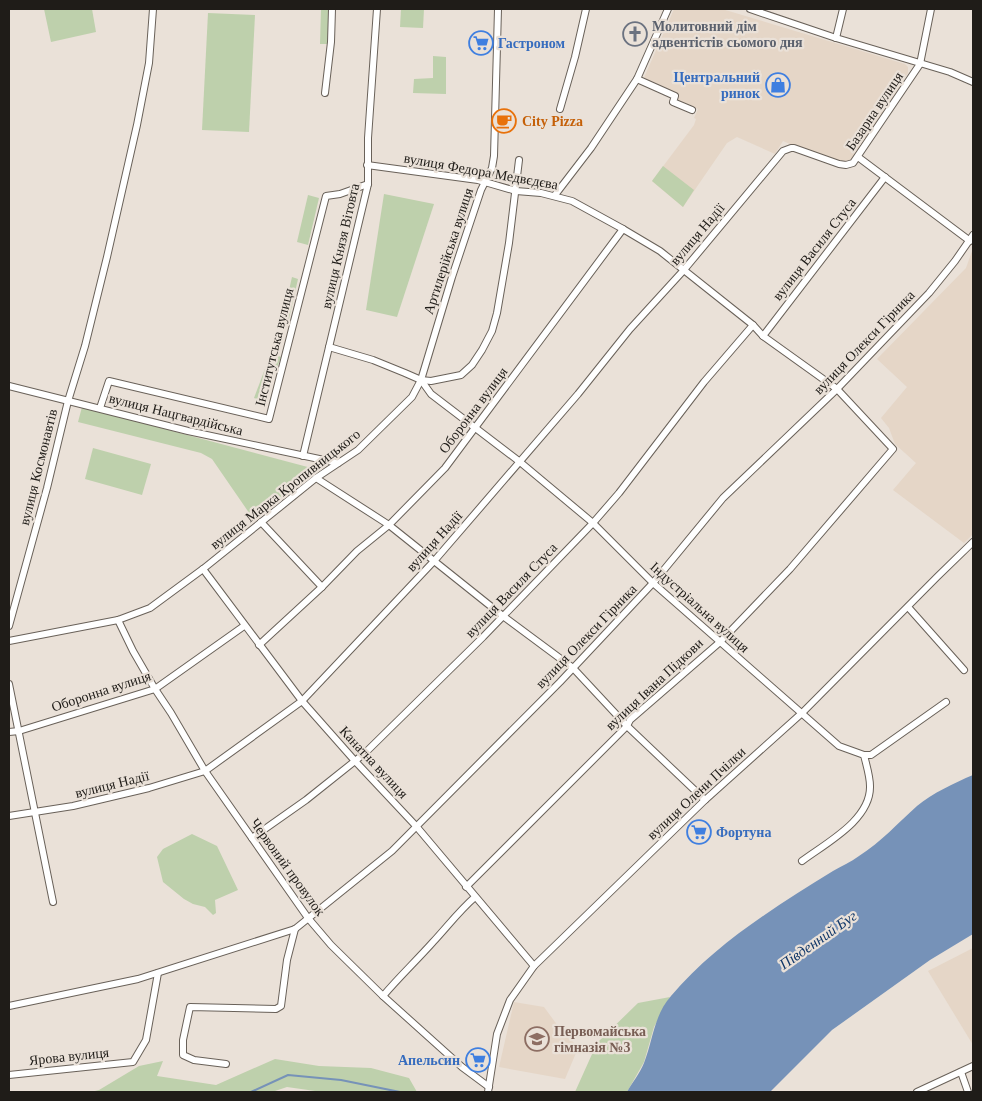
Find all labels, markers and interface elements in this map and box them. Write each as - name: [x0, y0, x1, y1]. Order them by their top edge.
- place label: Молитовний дім адвентістів сьомого дня: [652, 19, 803, 50]
- church icon: Молитовний дім адвентістів сьомого дня: [622, 21, 648, 47]
- supermarket icon: Гастроном: [468, 30, 494, 56]
- place label: Гастроном: [498, 36, 566, 51]
- street label: Базарна вулиця: [843, 69, 906, 153]
- place label: Центральний ринок: [673, 70, 761, 101]
- shop icon: Центральний ринок: [765, 72, 791, 98]
- cafe icon: City Pizza: [491, 108, 517, 134]
- place label: City Pizza: [522, 114, 583, 129]
- street label: вулиця Федора Медвєдєва: [403, 151, 560, 193]
- street label: вулиця Князя Вітовта: [319, 181, 362, 310]
- street label: Артилерійська вулиця: [421, 186, 476, 316]
- street label: вулиця Василя Стуса: [770, 195, 859, 303]
- street label: вулиця Надії: [667, 200, 728, 268]
- street label: Інститутська вулиця: [253, 286, 297, 408]
- street label: вулиця Олекси Гірника: [811, 287, 918, 397]
- street label: Оборонна вулиця: [436, 364, 511, 456]
- street label: вулиця Нацгвардійська: [107, 391, 245, 439]
- street label: вулиця Космонавтів: [17, 407, 60, 527]
- street label: вулиця Марка Кропивницького: [208, 426, 363, 552]
- street label: вулиця Надії: [403, 508, 465, 574]
- street label: вулиця Василя Стуса: [462, 540, 561, 641]
- street label: Індустріальна вулиця: [647, 559, 752, 656]
- street label: вулиця Олекси Гірника: [533, 581, 640, 691]
- street label: вулиця Івана Підкови: [603, 635, 706, 733]
- street label: Оборонна вулиця: [49, 668, 153, 715]
- street label: Канатна вулиця: [336, 723, 411, 802]
- street label: вулиця Олени Пчілки: [644, 744, 749, 843]
- street label: вулиця Надії: [74, 768, 151, 801]
- street label: Червоний провулок: [247, 816, 328, 919]
- supermarket icon: Фортуна: [686, 819, 712, 845]
- place label: Фортуна: [716, 825, 771, 840]
- water label: Південний Буг: [776, 907, 860, 973]
- place label: Первомайська гімназія №3: [554, 1024, 646, 1055]
- school or university icon: Первомайська гімназія №3: [524, 1026, 550, 1052]
- street label: Ярова вулиця: [28, 1045, 110, 1068]
- supermarket icon: Апельсин: [465, 1047, 491, 1073]
- place label: Апельсин: [398, 1053, 460, 1068]

